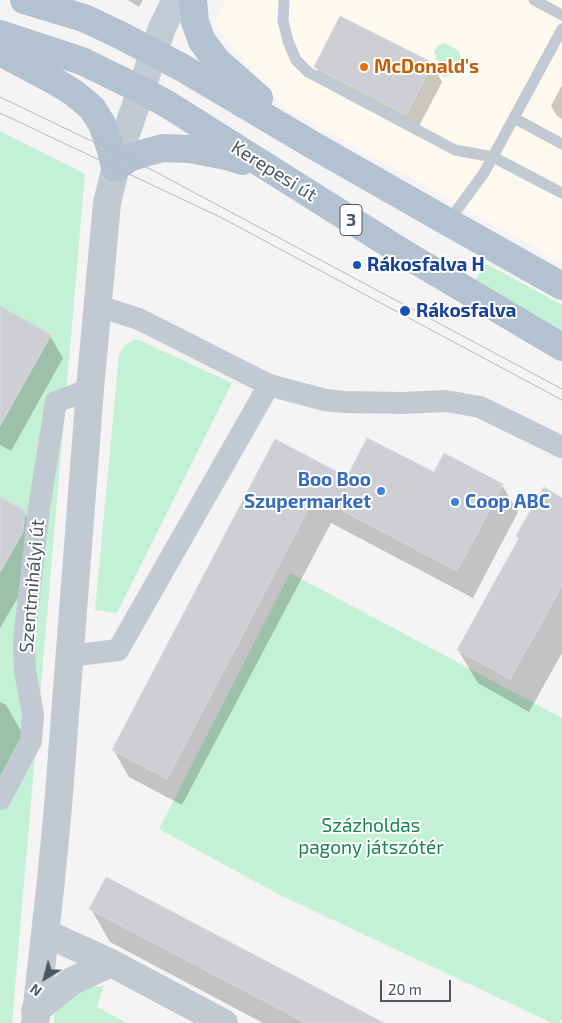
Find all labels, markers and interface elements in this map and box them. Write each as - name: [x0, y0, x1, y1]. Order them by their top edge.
- place label: McDonald's: [374, 56, 479, 78]
- marker: McDonald's: [358, 61, 370, 73]
- street label: Kerepesi út: [227, 136, 321, 206]
- road number: 3: [340, 204, 362, 236]
- place label: Rákosfalva H: [367, 254, 485, 276]
- marker: Rákosfalva H: [351, 259, 363, 271]
- place label: Rákosfalva: [416, 300, 516, 322]
- marker: Rákosfalva: [398, 304, 412, 318]
- place label: Boo Boo Szupermarket: [244, 469, 371, 513]
- marker: Boo Boo Szupermarket: [375, 485, 387, 497]
- place label: Coop ABC: [465, 491, 550, 513]
- marker: Coop ABC: [449, 496, 461, 508]
- street label: Szentmihályi út: [15, 518, 49, 654]
- park label: Százholdas pagony játszótér: [298, 815, 444, 859]
- north arrow: [20, 953, 70, 1003]
- scale bar: [382, 970, 453, 1002]
- text: 20 m: [388, 980, 422, 998]
- text: N: [27, 981, 45, 1000]

